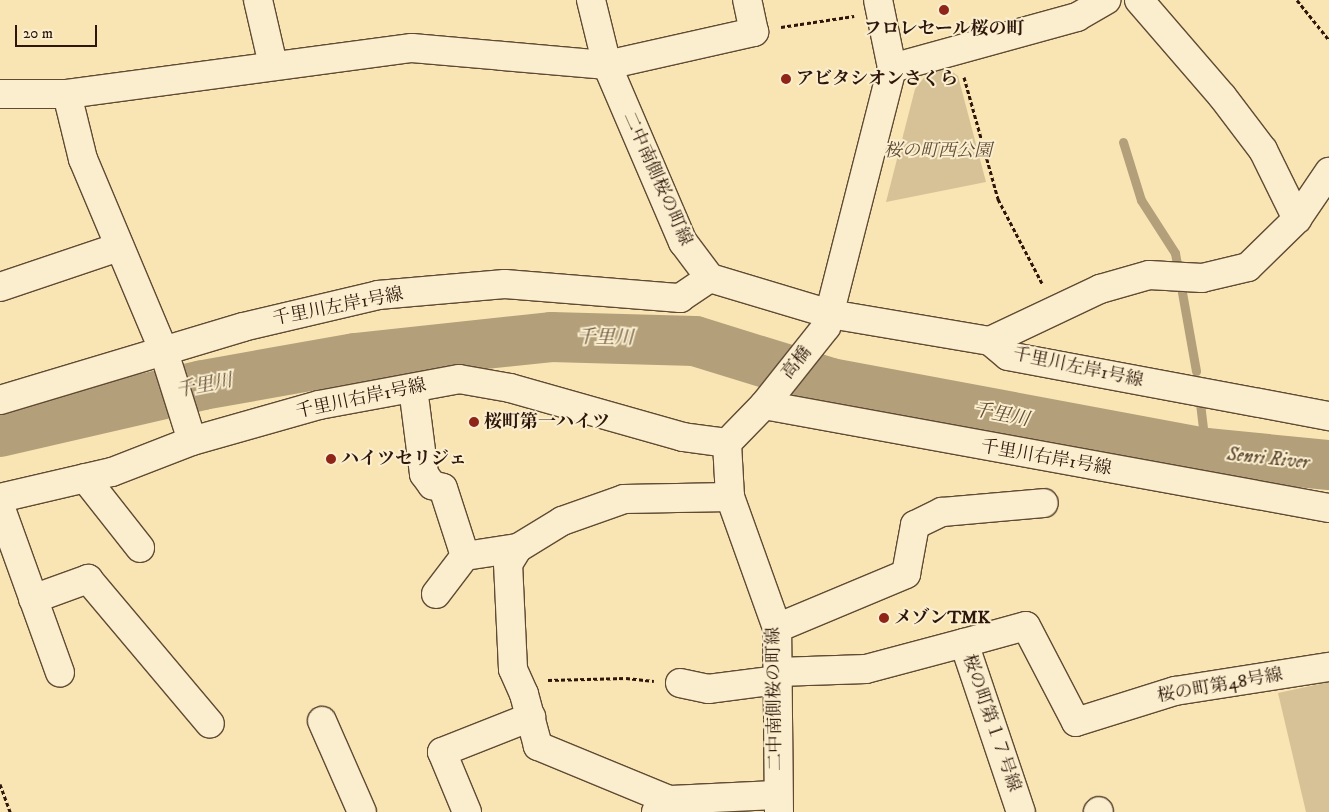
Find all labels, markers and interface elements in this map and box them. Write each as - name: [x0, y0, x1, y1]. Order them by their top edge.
- marker: フロレセール桜の町: [938, 4, 950, 16]
- scale bar: [18, 15, 100, 47]
- place label: フロレセール桜の町: [863, 18, 1025, 40]
- text: 20 m: [23, 24, 53, 43]
- place label: アビタシオンさくら: [796, 68, 958, 90]
- marker: アビタシオンさくら: [780, 73, 792, 85]
- street label: 二中南側桜の町線: [618, 109, 696, 249]
- park label: 桜の町西公園: [884, 140, 992, 162]
- street label: 千里川左岸1号線: [271, 284, 405, 330]
- water label: 千里川: [576, 326, 634, 350]
- street label: 高橋: [777, 342, 817, 384]
- street label: 千里川左岸1号線: [1011, 344, 1145, 392]
- water label: 千里川: [174, 369, 234, 403]
- street label: 千里川右岸1号線: [294, 375, 428, 423]
- water label: 千里川: [971, 398, 1031, 432]
- place label: 桜町第一ハイツ: [484, 411, 610, 433]
- marker: 桜町第一ハイツ: [468, 416, 480, 428]
- street label: 千里川右岸1号線: [979, 436, 1113, 480]
- water label: Senri River: [1226, 443, 1310, 475]
- place label: ハイツセリジェ: [341, 448, 467, 470]
- marker: ハイツセリジェ: [325, 453, 337, 465]
- place label: メゾンTMK: [894, 607, 991, 629]
- marker: メゾンTMK: [878, 612, 890, 624]
- street label: 二中南側桜の町線: [763, 627, 787, 771]
- street label: 桜の町第１７号線: [957, 651, 1025, 795]
- street label: 桜の町第48号線: [1155, 664, 1285, 708]

